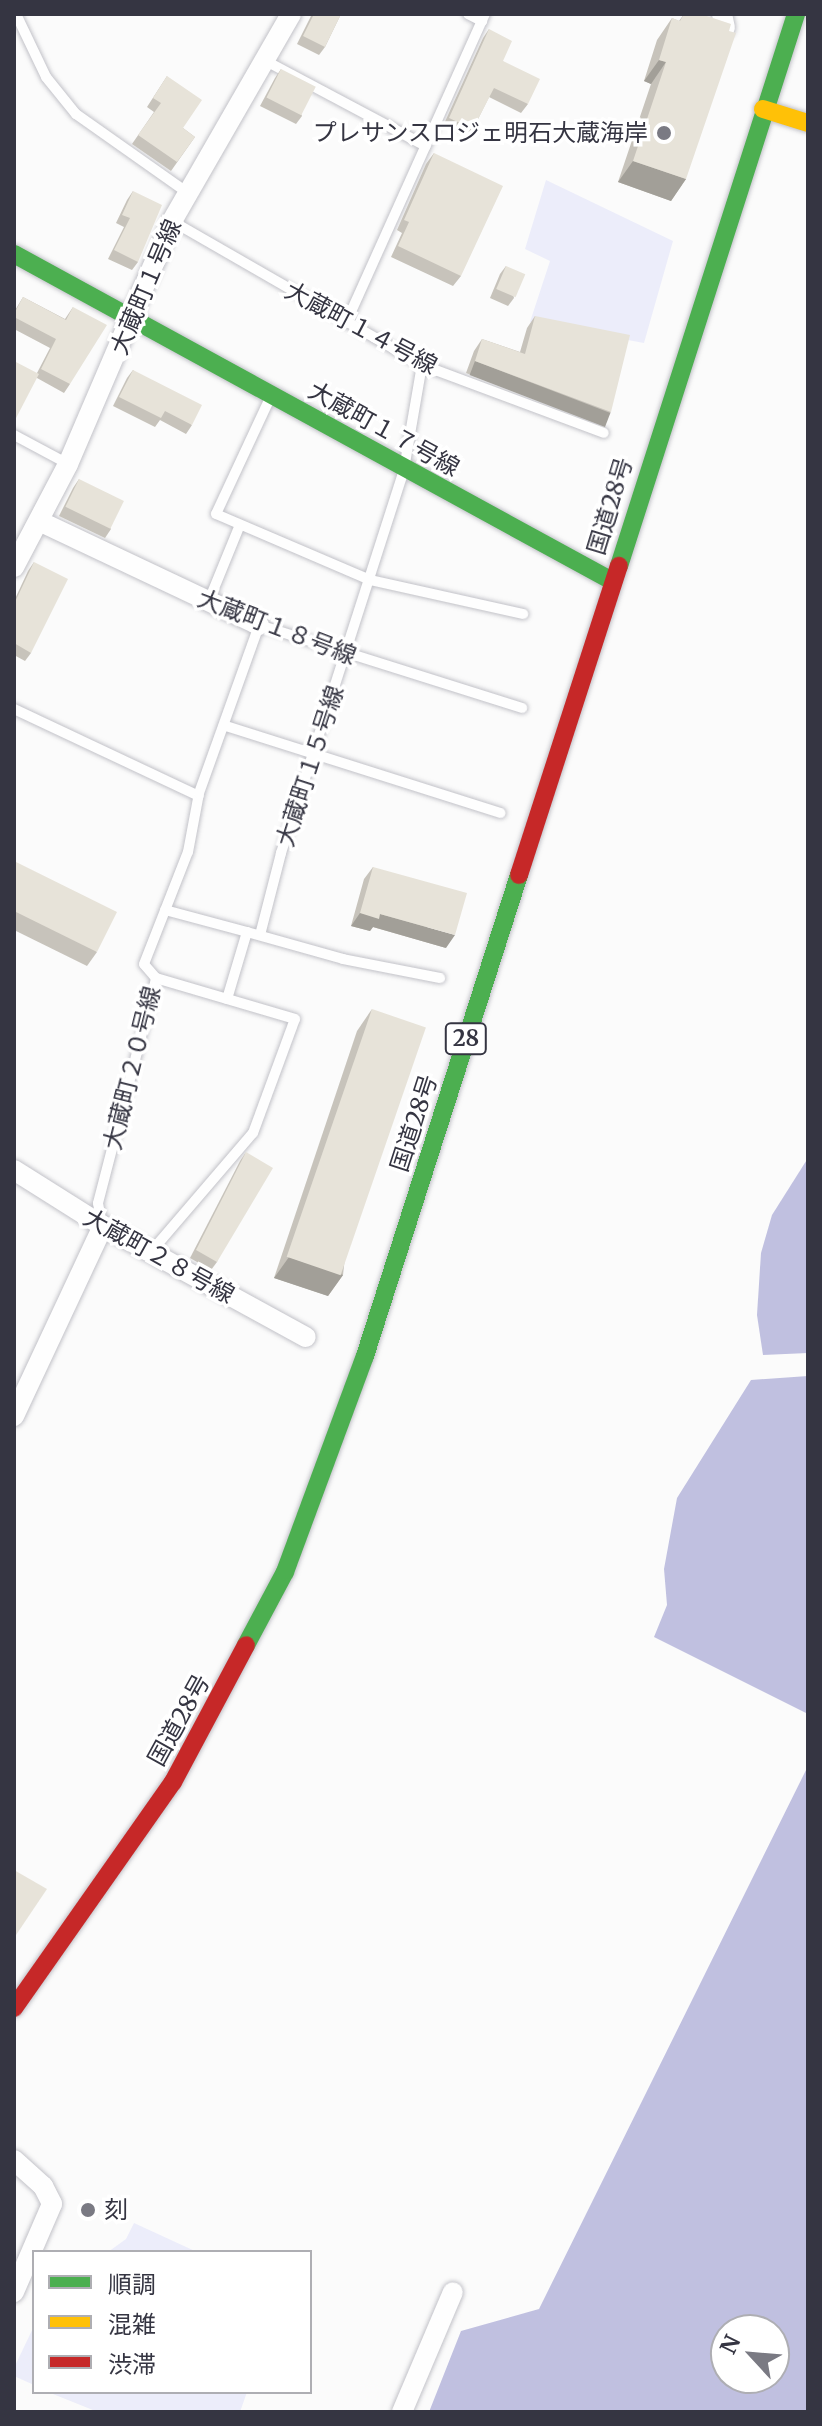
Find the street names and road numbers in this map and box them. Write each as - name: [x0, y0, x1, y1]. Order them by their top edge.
- street label: 大蔵町１号線: [105, 215, 187, 359]
- street label: 大蔵町１４号線: [280, 276, 442, 380]
- street label: 大蔵町１７号線: [304, 376, 464, 482]
- street label: 国道28号: [582, 454, 638, 558]
- street label: 大蔵町１８号線: [193, 583, 361, 671]
- street label: 大蔵町１５号線: [270, 682, 350, 850]
- street label: 大蔵町２０号線: [98, 983, 166, 1153]
- road number: 28: [444, 1021, 488, 1057]
- street label: 国道28号: [385, 1071, 443, 1175]
- street label: 大蔵町２８号線: [79, 1203, 239, 1309]
- street label: 国道28号: [142, 1669, 216, 1771]

